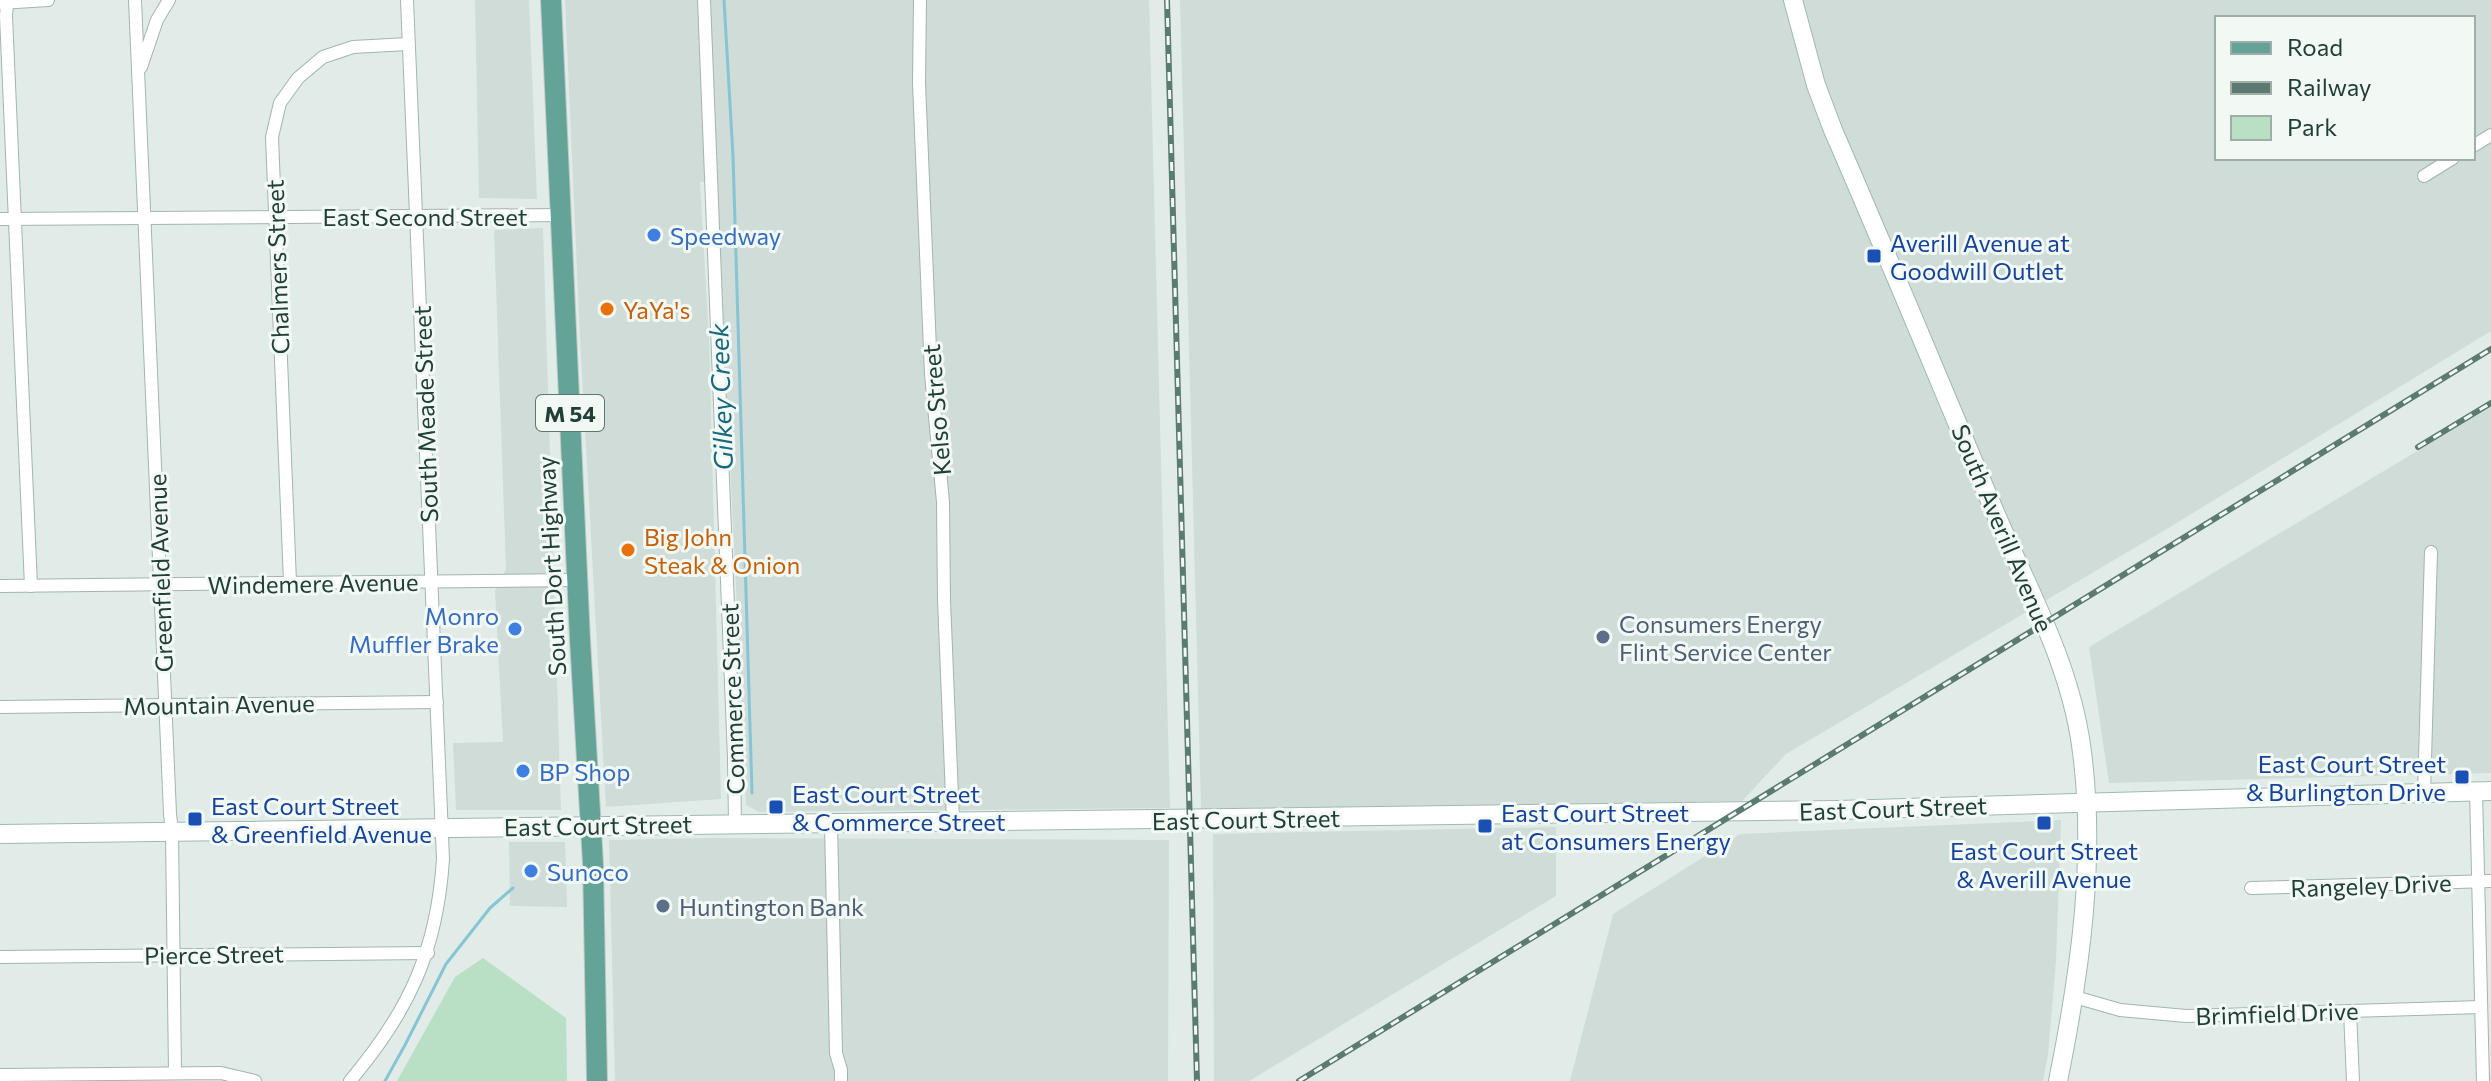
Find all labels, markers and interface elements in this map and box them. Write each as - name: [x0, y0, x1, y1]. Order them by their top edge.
- legend: [2215, 16, 2475, 160]
- text: Road: [2287, 32, 2343, 61]
- text: Railway: [2287, 72, 2372, 101]
- text: Park: [2287, 112, 2337, 141]
- street label: Chalmers Street: [259, 179, 295, 355]
- street label: East Second Street: [322, 202, 528, 231]
- place label: Speedway: [670, 221, 781, 250]
- marker: Speedway: [645, 226, 663, 244]
- place label: Averill Avenue at Goodwill Outlet: [1890, 228, 2070, 285]
- marker: Averill Avenue at Goodwill Outlet: [1865, 247, 1883, 265]
- place label: YaYa's: [623, 295, 690, 324]
- marker: YaYa's: [598, 300, 616, 318]
- street label: South Meade Street: [407, 305, 443, 523]
- water label: Gilkey Creek: [702, 322, 738, 471]
- street label: Kelso Street: [916, 343, 956, 477]
- road number: M 54: [536, 395, 604, 431]
- street label: South Averill Avenue: [1946, 420, 2060, 636]
- street label: South Dort Highway: [531, 455, 571, 677]
- street label: Greenfield Avenue: [142, 473, 178, 673]
- place label: Big John Steak & Onion: [644, 522, 800, 579]
- marker: Big John Steak & Onion: [619, 541, 637, 559]
- street label: Windemere Avenue: [207, 567, 419, 599]
- place label: Monro Muffler Brake: [349, 601, 499, 658]
- street label: Commerce Street: [714, 603, 750, 795]
- place label: Consumers Energy Flint Service Center: [1619, 609, 1832, 666]
- marker: Monro Muffler Brake: [506, 620, 524, 638]
- marker: Consumers Energy Flint Service Center: [1594, 628, 1612, 646]
- street label: Mountain Avenue: [123, 688, 315, 720]
- place label: East Court Street & Burlington Drive: [2246, 749, 2446, 806]
- place label: BP Shop: [539, 757, 631, 786]
- marker: BP Shop: [514, 762, 532, 780]
- marker: East Court Street & Burlington Drive: [2453, 768, 2471, 786]
- place label: East Court Street & Commerce Street: [792, 779, 1006, 836]
- street label: East Court Street: [1798, 790, 1988, 826]
- place label: East Court Street & Greenfield Avenue: [211, 791, 432, 848]
- marker: East Court Street & Commerce Street: [767, 798, 785, 816]
- place label: East Court Street at Consumers Energy: [1501, 798, 1731, 855]
- street label: East Court Street: [1152, 803, 1340, 835]
- street label: East Court Street: [504, 809, 692, 841]
- marker: East Court Street & Greenfield Avenue: [186, 810, 204, 828]
- marker: East Court Street & Averill Avenue: [2035, 814, 2053, 832]
- marker: East Court Street at Consumers Energy: [1476, 817, 1494, 835]
- place label: East Court Street & Averill Avenue: [1950, 836, 2138, 893]
- place label: Sunoco: [547, 857, 629, 886]
- marker: Sunoco: [522, 862, 540, 880]
- street label: Rangeley Drive: [2290, 868, 2452, 902]
- place label: Huntington Bank: [679, 892, 864, 921]
- marker: Huntington Bank: [654, 897, 672, 915]
- street label: Pierce Street: [144, 938, 284, 970]
- street label: Brimfield Drive: [2195, 996, 2359, 1030]

